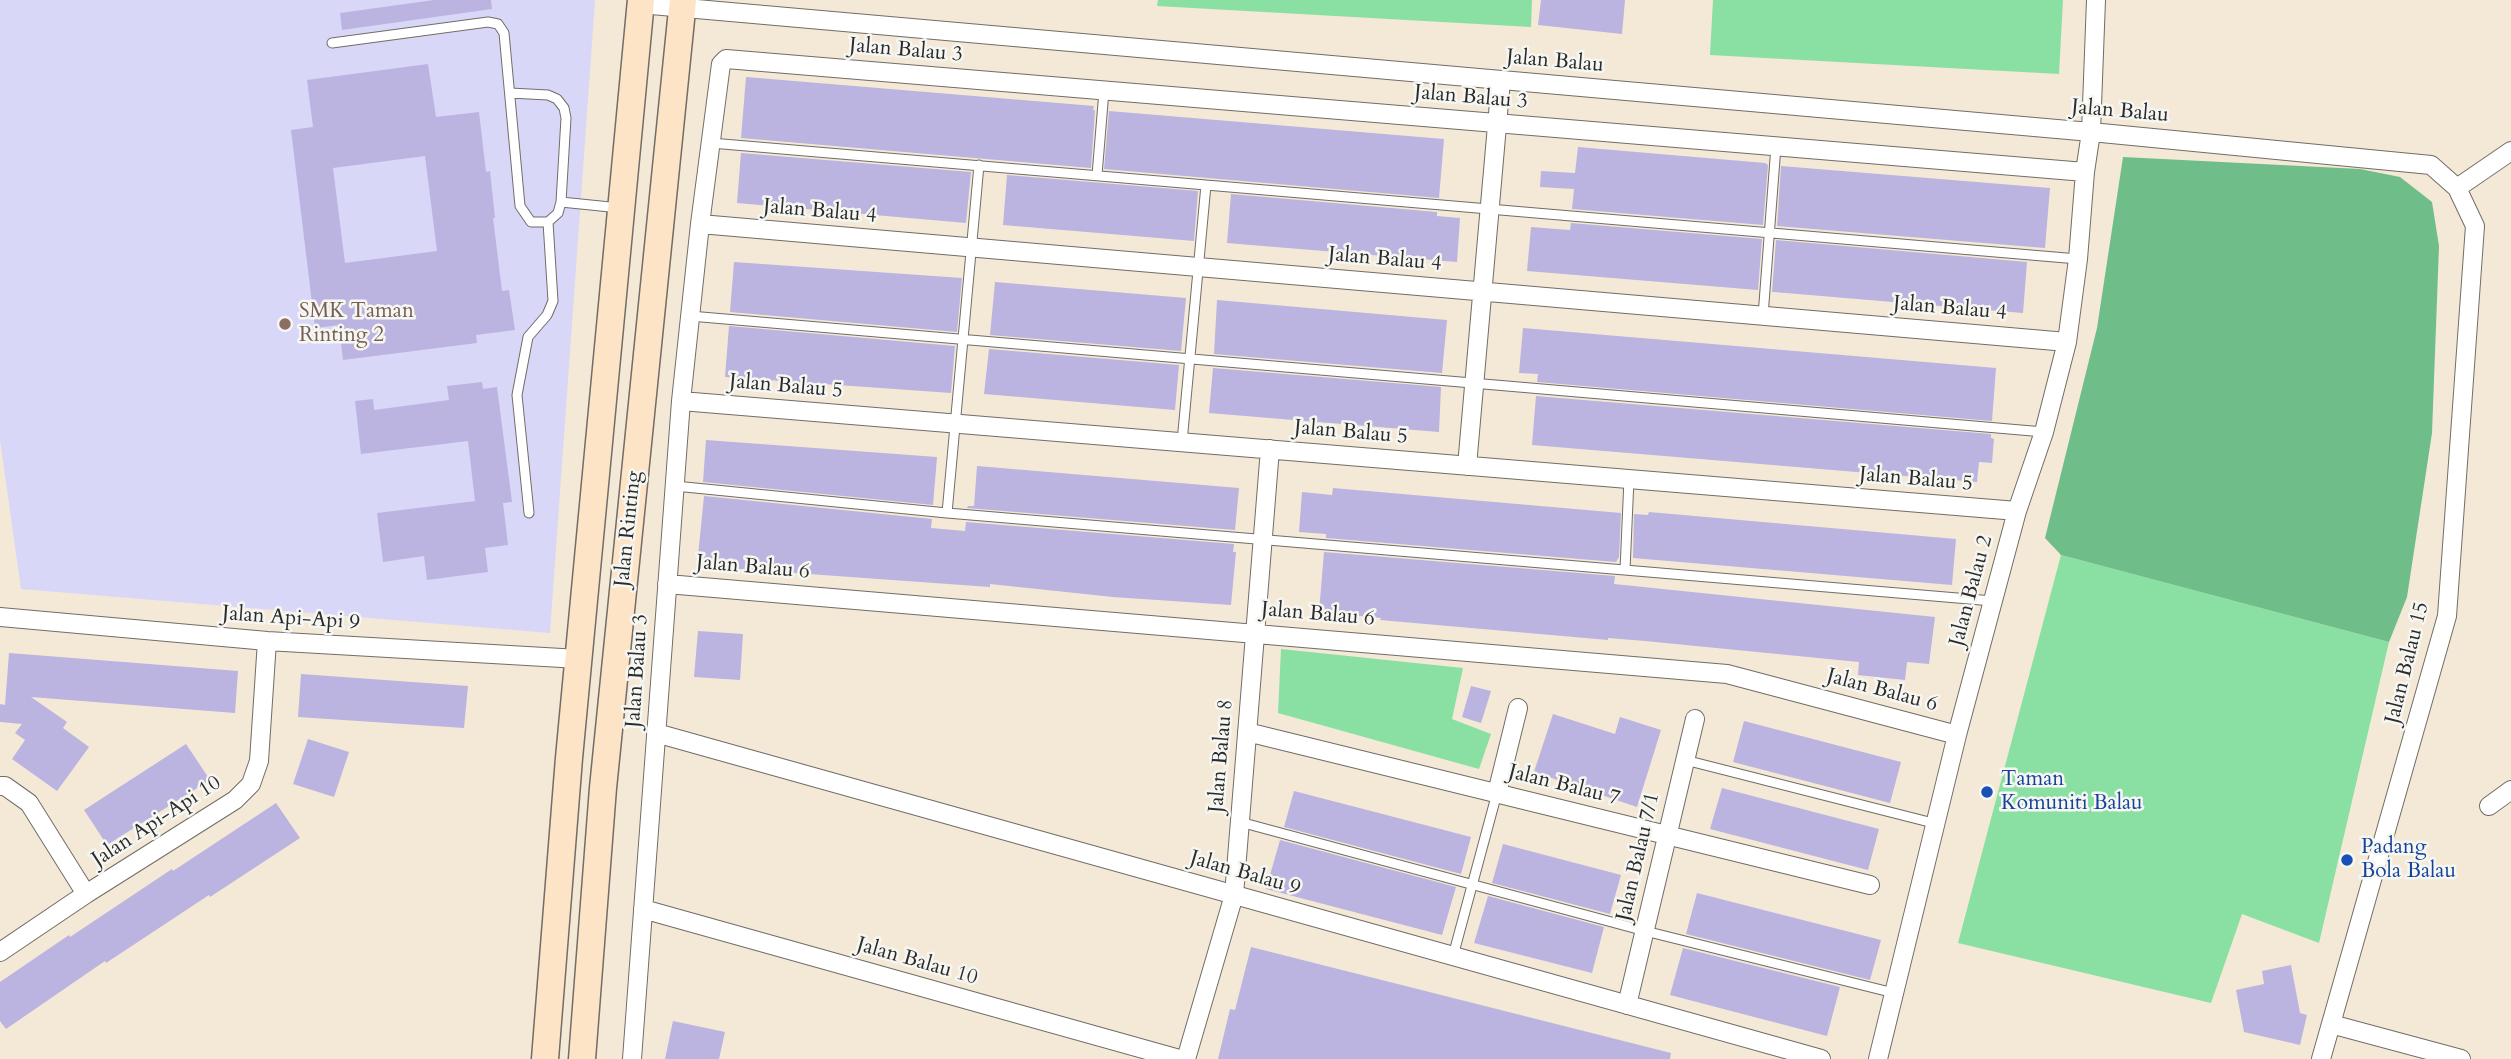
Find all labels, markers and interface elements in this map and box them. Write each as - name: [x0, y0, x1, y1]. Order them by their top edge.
- street label: Jalan Balau 3: [848, 33, 964, 69]
- street label: Jalan Balau: [1505, 45, 1605, 79]
- street label: Jalan Balau 3: [1413, 80, 1529, 116]
- street label: Jalan Balau: [2070, 95, 2170, 129]
- street label: Jalan Balau 4: [762, 194, 878, 230]
- street label: Jalan Balau 4: [1327, 242, 1443, 278]
- street label: Jalan Balau 4: [1892, 291, 2008, 327]
- place label: SMK Taman Rinting 2: [299, 299, 414, 349]
- marker: SMK Taman Rinting 2: [277, 316, 293, 332]
- street label: Jalan Balau 5: [728, 369, 844, 405]
- street label: Jalan Balau 5: [1293, 415, 1409, 451]
- street label: Jalan Balau 5: [1858, 462, 1974, 498]
- street label: Jalan Rinting: [610, 470, 648, 588]
- street label: Jalan Balau 2: [1945, 533, 1999, 649]
- street label: Jalan Balau 6: [695, 550, 811, 586]
- street label: Jalan Balau 6: [1260, 597, 1376, 633]
- street label: Jalan Balau 15: [2381, 599, 2435, 727]
- street label: Jalan Api-Api 9: [221, 602, 361, 636]
- street label: Jalan Balau 3: [621, 613, 655, 729]
- street label: Jalan Balau 6: [1824, 664, 1940, 718]
- street label: Jalan Balau 8: [1204, 698, 1240, 814]
- street label: Jalan Balau 7: [1506, 760, 1622, 812]
- place label: Taman Komuniti Balau: [2001, 767, 2143, 817]
- street label: Jalan Api-Api 10: [88, 771, 226, 873]
- marker: Taman Komuniti Balau: [1979, 784, 1995, 800]
- street label: Jalan Balau 7/1: [1612, 790, 1666, 924]
- place label: Padang Bola Balau: [2361, 835, 2456, 885]
- street label: Jalan Balau 9: [1187, 846, 1303, 902]
- marker: Padang Bola Balau: [2339, 852, 2355, 868]
- street label: Jalan Balau 10: [854, 933, 980, 991]

